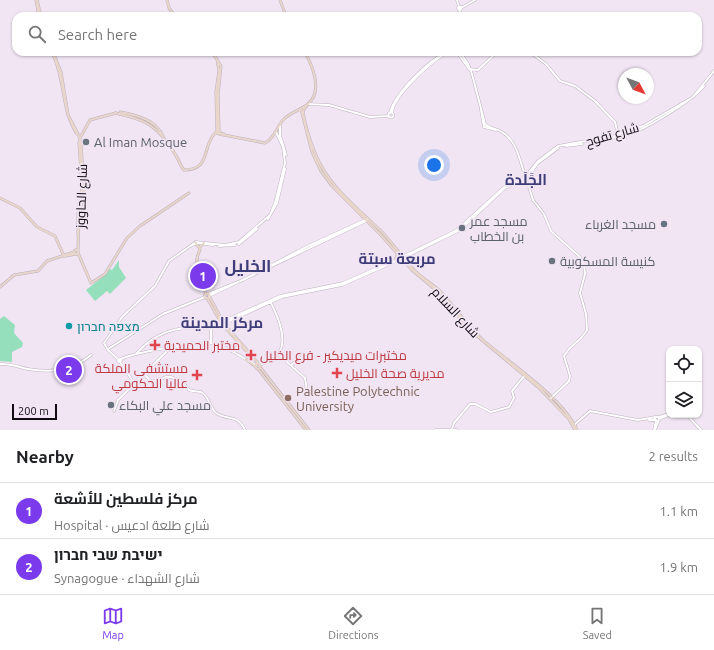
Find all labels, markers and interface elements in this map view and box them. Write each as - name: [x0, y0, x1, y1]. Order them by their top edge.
- search box: [12, 12, 702, 56]
- icon: search: [26, 23, 48, 45]
- text: Search here: [58, 26, 137, 43]
- north arrow: [618, 68, 654, 104]
- street label: شارع تفوح: [584, 120, 641, 150]
- place label: Al Iman Mosque: [94, 135, 187, 149]
- marker: Al Iman Mosque: [81, 137, 91, 147]
- your location: [424, 155, 444, 175]
- street label: شارع الحاووز: [73, 164, 91, 230]
- district label: الجًلَدة: [505, 171, 547, 188]
- place label: مسجد عمر بن الخطاب: [469, 214, 528, 244]
- place label: مسجد الغرباء: [585, 217, 656, 232]
- marker: مسجد الغرباء: [659, 219, 669, 229]
- marker: مسجد عمر بن الخطاب: [457, 223, 467, 233]
- district label: مربعة سبتة: [358, 250, 436, 268]
- place label: كنيسة المسكوبية: [560, 254, 655, 269]
- district label: الخليل: [225, 256, 271, 276]
- marker: كنيسة المسكوبية: [547, 256, 557, 266]
- pin: 1: [190, 261, 216, 291]
- street label: شارع السلام: [427, 284, 483, 342]
- district label: مركز المدينة: [181, 314, 263, 332]
- place label: מצפה חברון: [77, 319, 140, 334]
- marker: מצפה חברון: [64, 321, 74, 331]
- place label: مختبر الحميدية: [164, 338, 240, 353]
- marker: مختبر الحميدية: [149, 339, 161, 351]
- map controls: [666, 346, 702, 418]
- button: locate: [666, 346, 702, 382]
- place label: مختبرات ميديكير - فرع الخليل: [260, 348, 407, 364]
- marker: مختبرات ميديكير - فرع الخليل: [245, 349, 257, 361]
- pin: 2: [56, 355, 82, 385]
- place label: مستشفى الملكة عاليا الحكومي: [95, 361, 188, 394]
- place label: مديرية صحة الخليل: [346, 366, 444, 381]
- marker: مديرية صحة الخليل: [331, 367, 343, 379]
- marker: مستشفى الملكة عاليا الحكومي: [191, 369, 203, 381]
- button: layers: [666, 382, 702, 418]
- place label: Palestine Polytechnic University: [296, 384, 420, 413]
- marker: Palestine Polytechnic University: [283, 393, 293, 403]
- place label: مسجد علي البكاء: [119, 398, 211, 416]
- marker: مسجد علي البكاء: [106, 400, 116, 410]
- scale bar: [12, 402, 57, 421]
- text: 200 m: [18, 405, 49, 417]
- text: Nearby: [16, 447, 74, 466]
- text: 2 results: [648, 449, 698, 463]
- text: مركز فلسطين للأشعة: [54, 490, 198, 507]
- text: 1: [25, 504, 33, 518]
- text: 1.1 km: [659, 504, 698, 518]
- text: Hospital · شارع طلعة ادعيس: [54, 518, 209, 532]
- text: ישיבת שבי חברון: [54, 546, 163, 563]
- text: 2: [25, 560, 33, 574]
- text: 1.9 km: [659, 560, 698, 574]
- text: Synagogue · شارع الشهداء: [54, 571, 200, 585]
- tab: Map: [102, 605, 124, 641]
- tab: Directions: [328, 605, 378, 641]
- tab: Saved: [583, 605, 612, 641]

